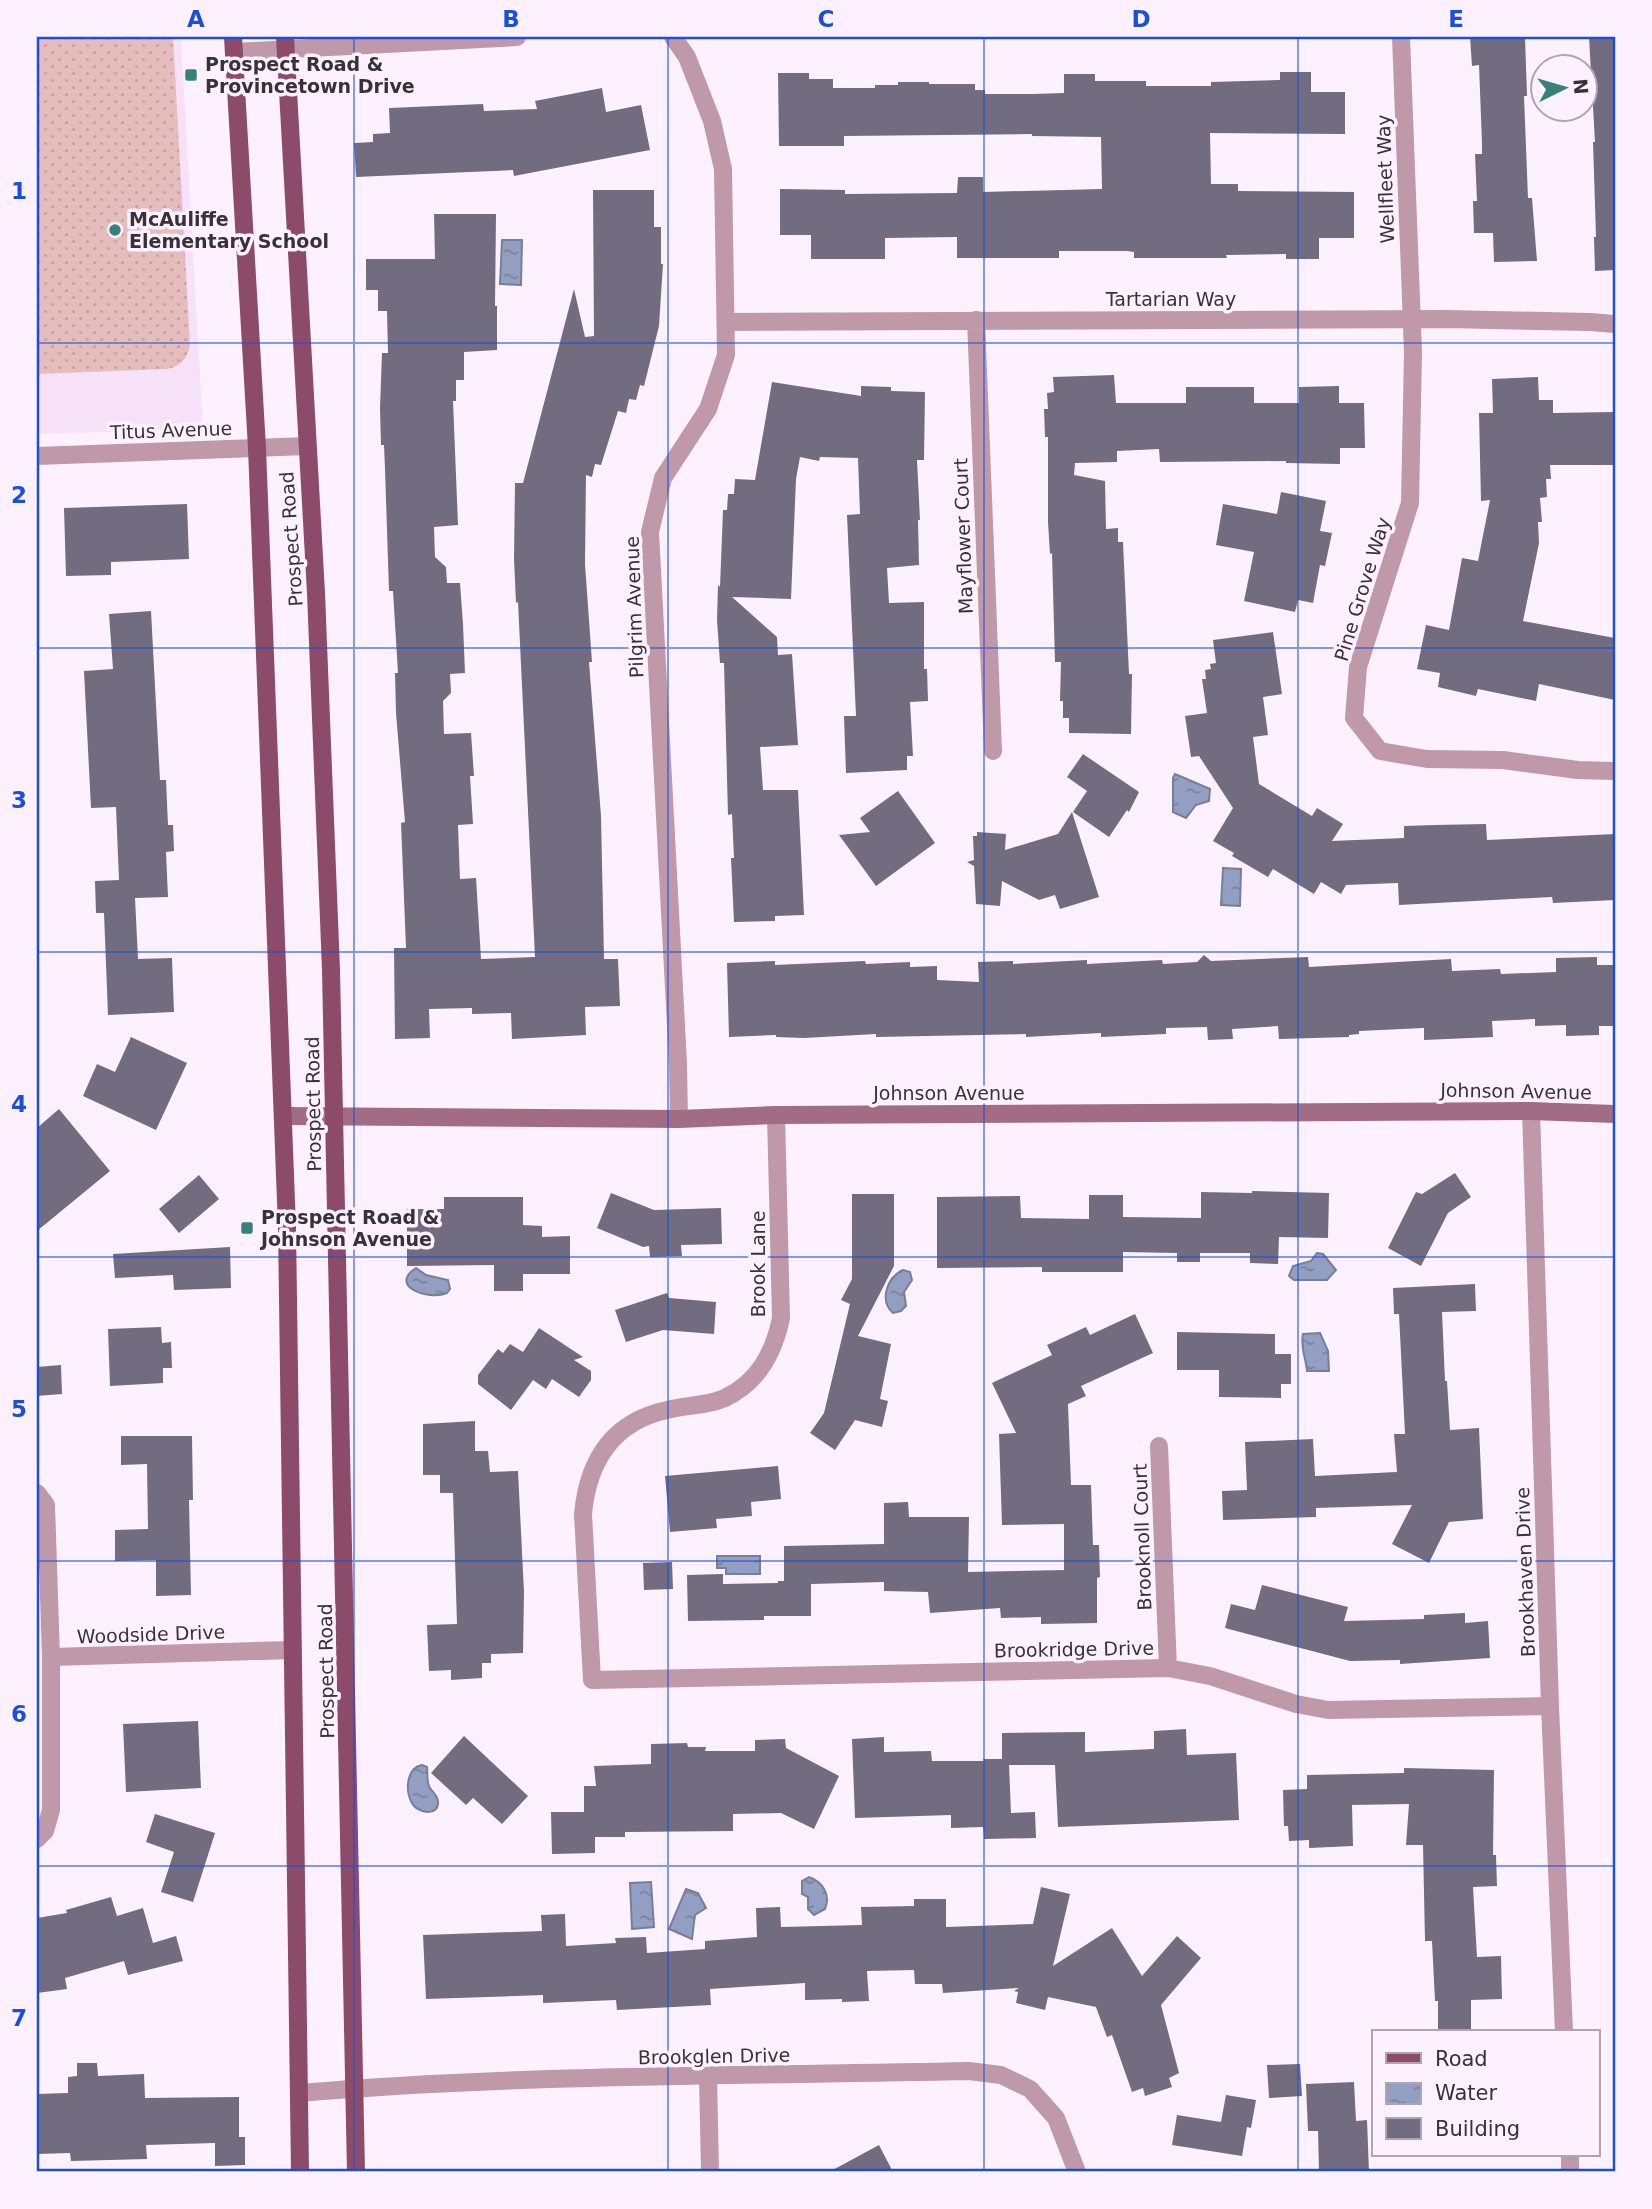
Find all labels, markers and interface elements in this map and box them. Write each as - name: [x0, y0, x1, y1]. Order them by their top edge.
- text: A: [187, 6, 205, 32]
- text: B: [502, 6, 520, 32]
- text: C: [818, 6, 834, 32]
- text: D: [1131, 6, 1151, 32]
- text: E: [1448, 6, 1464, 32]
- north arrow: [1530, 52, 1600, 122]
- place label: Prospect Road & Provincetown Drive: [205, 53, 415, 97]
- marker: Prospect Road & Provincetown Drive: [183, 67, 199, 83]
- text: N: [1569, 78, 1593, 95]
- street label: Wellfleet Way: [1372, 114, 1398, 244]
- text: 1: [11, 178, 27, 204]
- place label: McAuliffe Elementary School: [129, 208, 329, 252]
- marker: McAuliffe Elementary School: [107, 222, 123, 238]
- street label: Tartarian Way: [1105, 288, 1236, 310]
- street label: Titus Avenue: [108, 417, 233, 443]
- street label: Mayflower Court: [949, 458, 977, 614]
- street label: Prospect Road: [275, 471, 307, 607]
- text: 2: [11, 482, 27, 508]
- street label: Pine Grove Way: [1330, 514, 1394, 664]
- street label: Pilgrim Avenue: [621, 536, 647, 678]
- text: 3: [11, 787, 27, 813]
- street label: Prospect Road: [301, 1036, 325, 1172]
- street label: Johnson Avenue: [1439, 1079, 1592, 1103]
- street label: Johnson Avenue: [872, 1082, 1025, 1104]
- text: 4: [11, 1091, 27, 1117]
- place label: Prospect Road & Johnson Avenue: [259, 1206, 439, 1250]
- street label: Brook Lane: [747, 1211, 769, 1317]
- marker: Prospect Road & Johnson Avenue: [239, 1220, 255, 1236]
- text: 5: [11, 1396, 27, 1422]
- street label: Brooknoll Court: [1128, 1463, 1156, 1611]
- street label: Brookhaven Drive: [1511, 1487, 1539, 1657]
- street label: Prospect Road: [314, 1603, 338, 1739]
- street label: Woodside Drive: [76, 1620, 226, 1648]
- street label: Brookridge Drive: [994, 1637, 1154, 1661]
- text: 6: [11, 1701, 27, 1727]
- text: 7: [11, 2005, 27, 2031]
- legend: [1372, 2030, 1600, 2156]
- street label: Brookglen Drive: [638, 2044, 790, 2068]
- text: Road: [1435, 2047, 1488, 2071]
- text: Water: [1435, 2081, 1497, 2105]
- text: Building: [1435, 2117, 1520, 2141]

